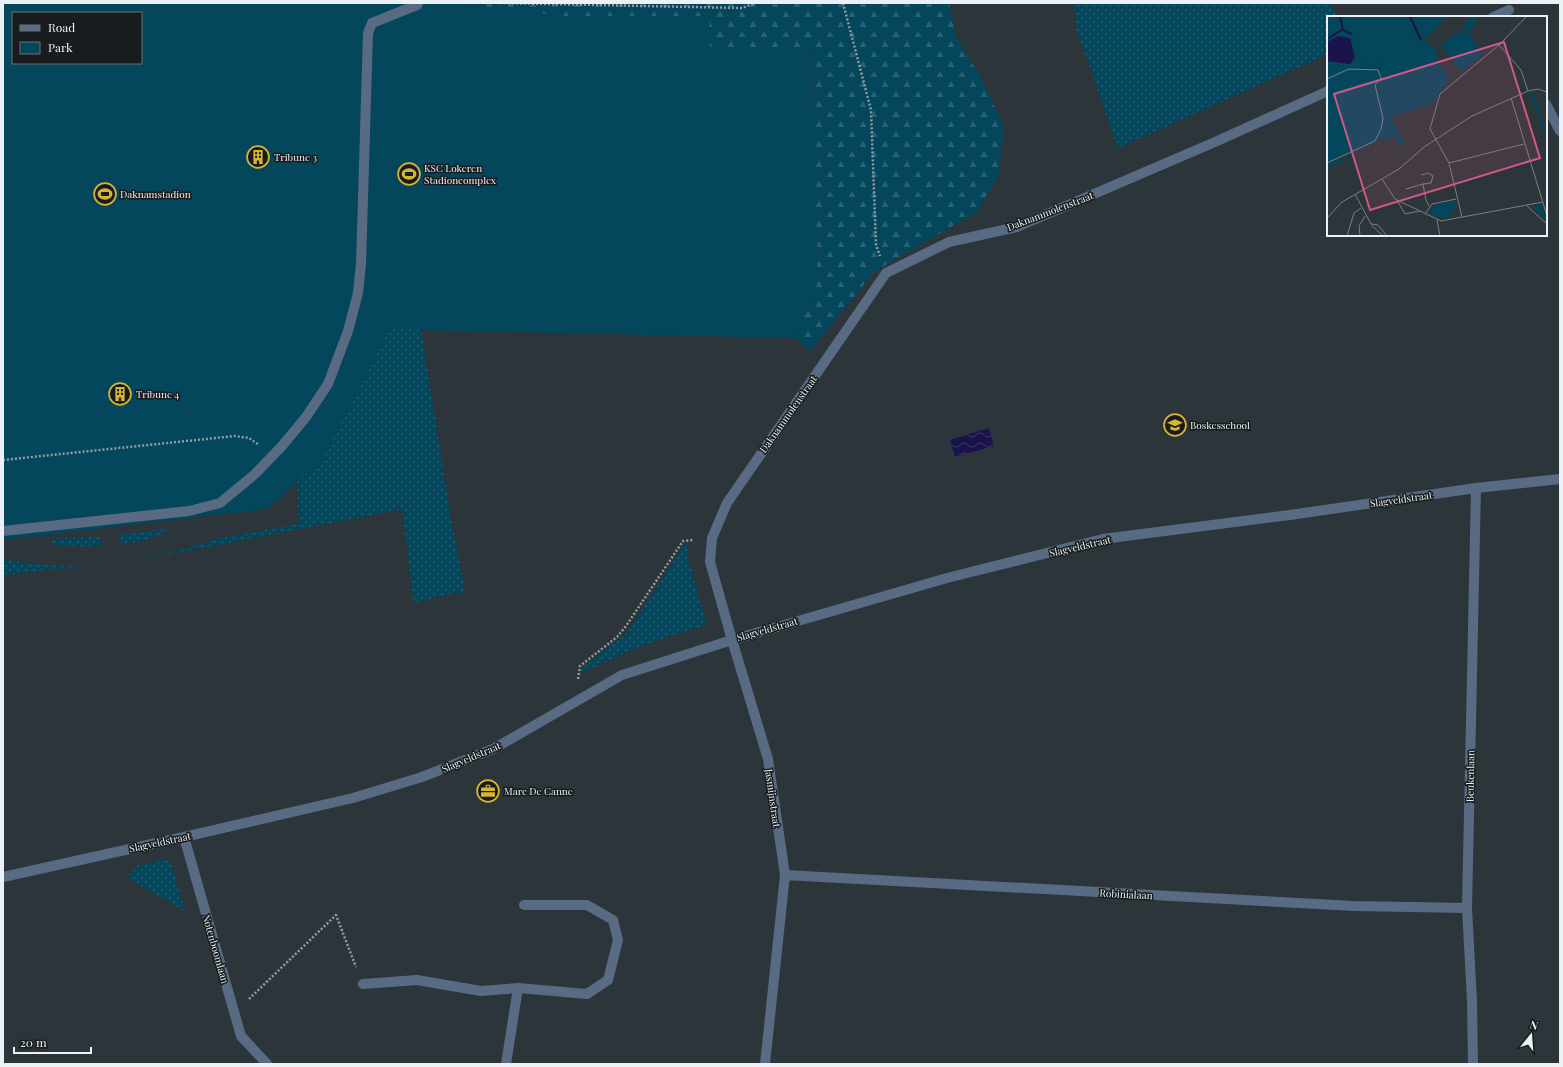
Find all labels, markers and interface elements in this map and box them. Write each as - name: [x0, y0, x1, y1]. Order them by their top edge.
- legend: [12, 12, 142, 64]
- inset map: [1327, 16, 1547, 236]
- text: Road: [48, 19, 75, 35]
- text: Park: [48, 39, 73, 55]
- building icon: Tribune 3: [245, 144, 271, 170]
- place label: Tribune 3: [274, 150, 318, 164]
- sports icon: KSC Lokeren Stadioncomplex: [396, 161, 422, 187]
- place label: KSC Lokeren Stadioncomplex: [424, 161, 497, 187]
- sports icon: Daknamstadion: [92, 181, 118, 207]
- place label: Daknamstadion: [120, 187, 191, 201]
- street label: Daknammolenstraat: [1005, 188, 1096, 234]
- street label: Daknammolenstraat: [756, 372, 820, 455]
- building icon: Tribune 4: [107, 381, 133, 407]
- place label: Tribune 4: [136, 387, 179, 401]
- school or university icon: Boskesschool: [1162, 412, 1188, 438]
- place label: Boskesschool: [1190, 418, 1250, 432]
- street label: Slagveldstraat: [1369, 488, 1434, 510]
- street label: Slagveldstraat: [1048, 532, 1113, 560]
- street label: Slagveldstraat: [735, 613, 800, 644]
- street label: Slagveldstraat: [439, 738, 503, 776]
- street label: Beukenlaan: [1463, 750, 1477, 802]
- street label: Jasmijnstraat: [762, 767, 784, 829]
- office icon: Marc De Canne: [475, 778, 501, 804]
- place label: Marc De Canne: [504, 784, 573, 798]
- street label: Slagveldstraat: [128, 829, 193, 855]
- street label: Robinialaan: [1099, 886, 1153, 902]
- street label: Notenboomlaan: [199, 913, 233, 985]
- north arrow: [1511, 1015, 1551, 1055]
- text: N: [1528, 1017, 1540, 1033]
- scale bar: [14, 1029, 91, 1055]
- text: 20 m: [20, 1034, 47, 1050]

